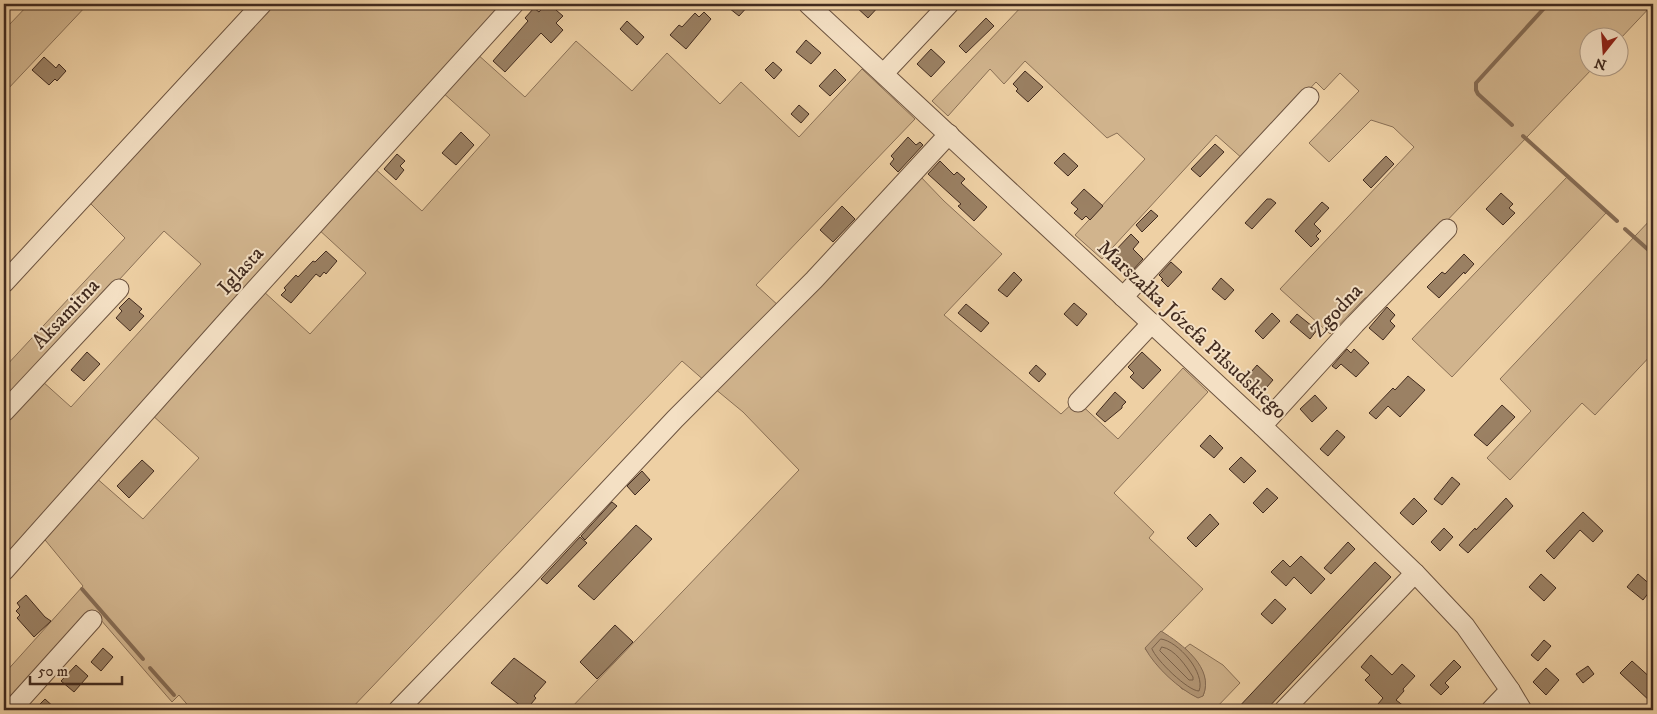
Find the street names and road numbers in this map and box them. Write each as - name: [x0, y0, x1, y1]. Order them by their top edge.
- street label: Marszałka Józefa Piłsudskiego: [1091, 235, 1293, 425]
- street label: Iglasta: [212, 241, 270, 301]
- street label: Aksamitna: [27, 273, 105, 355]
- street label: Zgodna: [1306, 279, 1368, 343]

